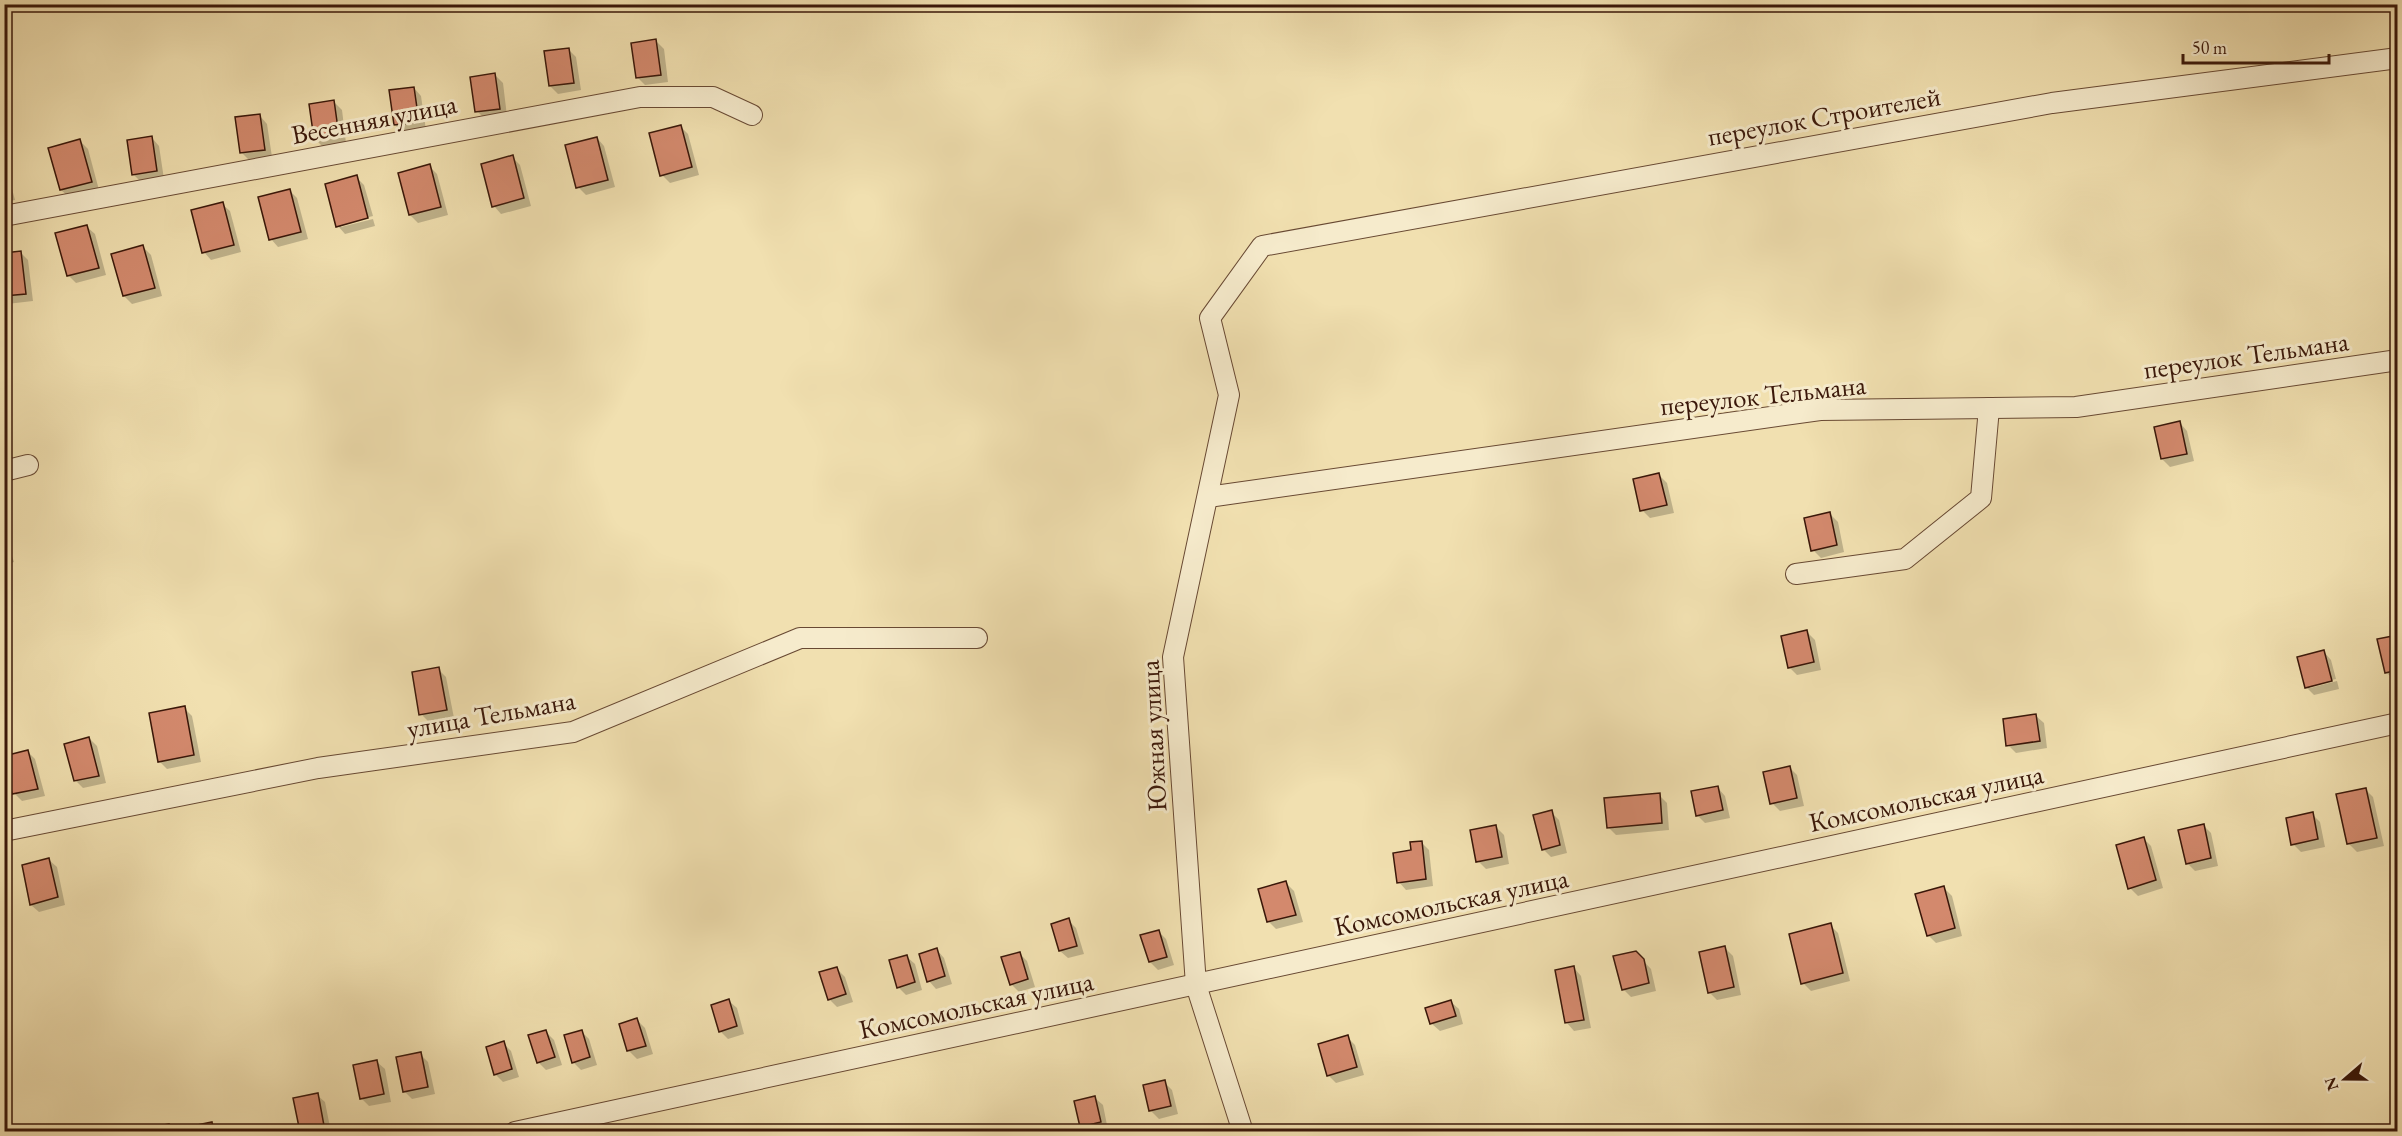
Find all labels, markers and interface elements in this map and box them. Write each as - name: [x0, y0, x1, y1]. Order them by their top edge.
- scale bar: [2183, 27, 2328, 65]
- text: 50 m: [2192, 36, 2227, 59]
- street label: переулок Строителей: [1705, 78, 1943, 154]
- street label: Весенняя улица: [288, 86, 460, 152]
- street label: переулок Тельмана: [2141, 323, 2351, 387]
- street label: переулок Тельмана: [1658, 367, 1868, 423]
- street label: Южная улица: [1132, 659, 1174, 813]
- street label: улица Тельмана: [404, 682, 578, 746]
- street label: Комсомольская улица: [1806, 756, 2047, 840]
- street label: Комсомольская улица: [1331, 860, 1572, 944]
- street label: Комсомольская улица: [856, 963, 1097, 1047]
- north arrow: [2315, 1049, 2375, 1109]
- text: N: [2319, 1074, 2343, 1094]

